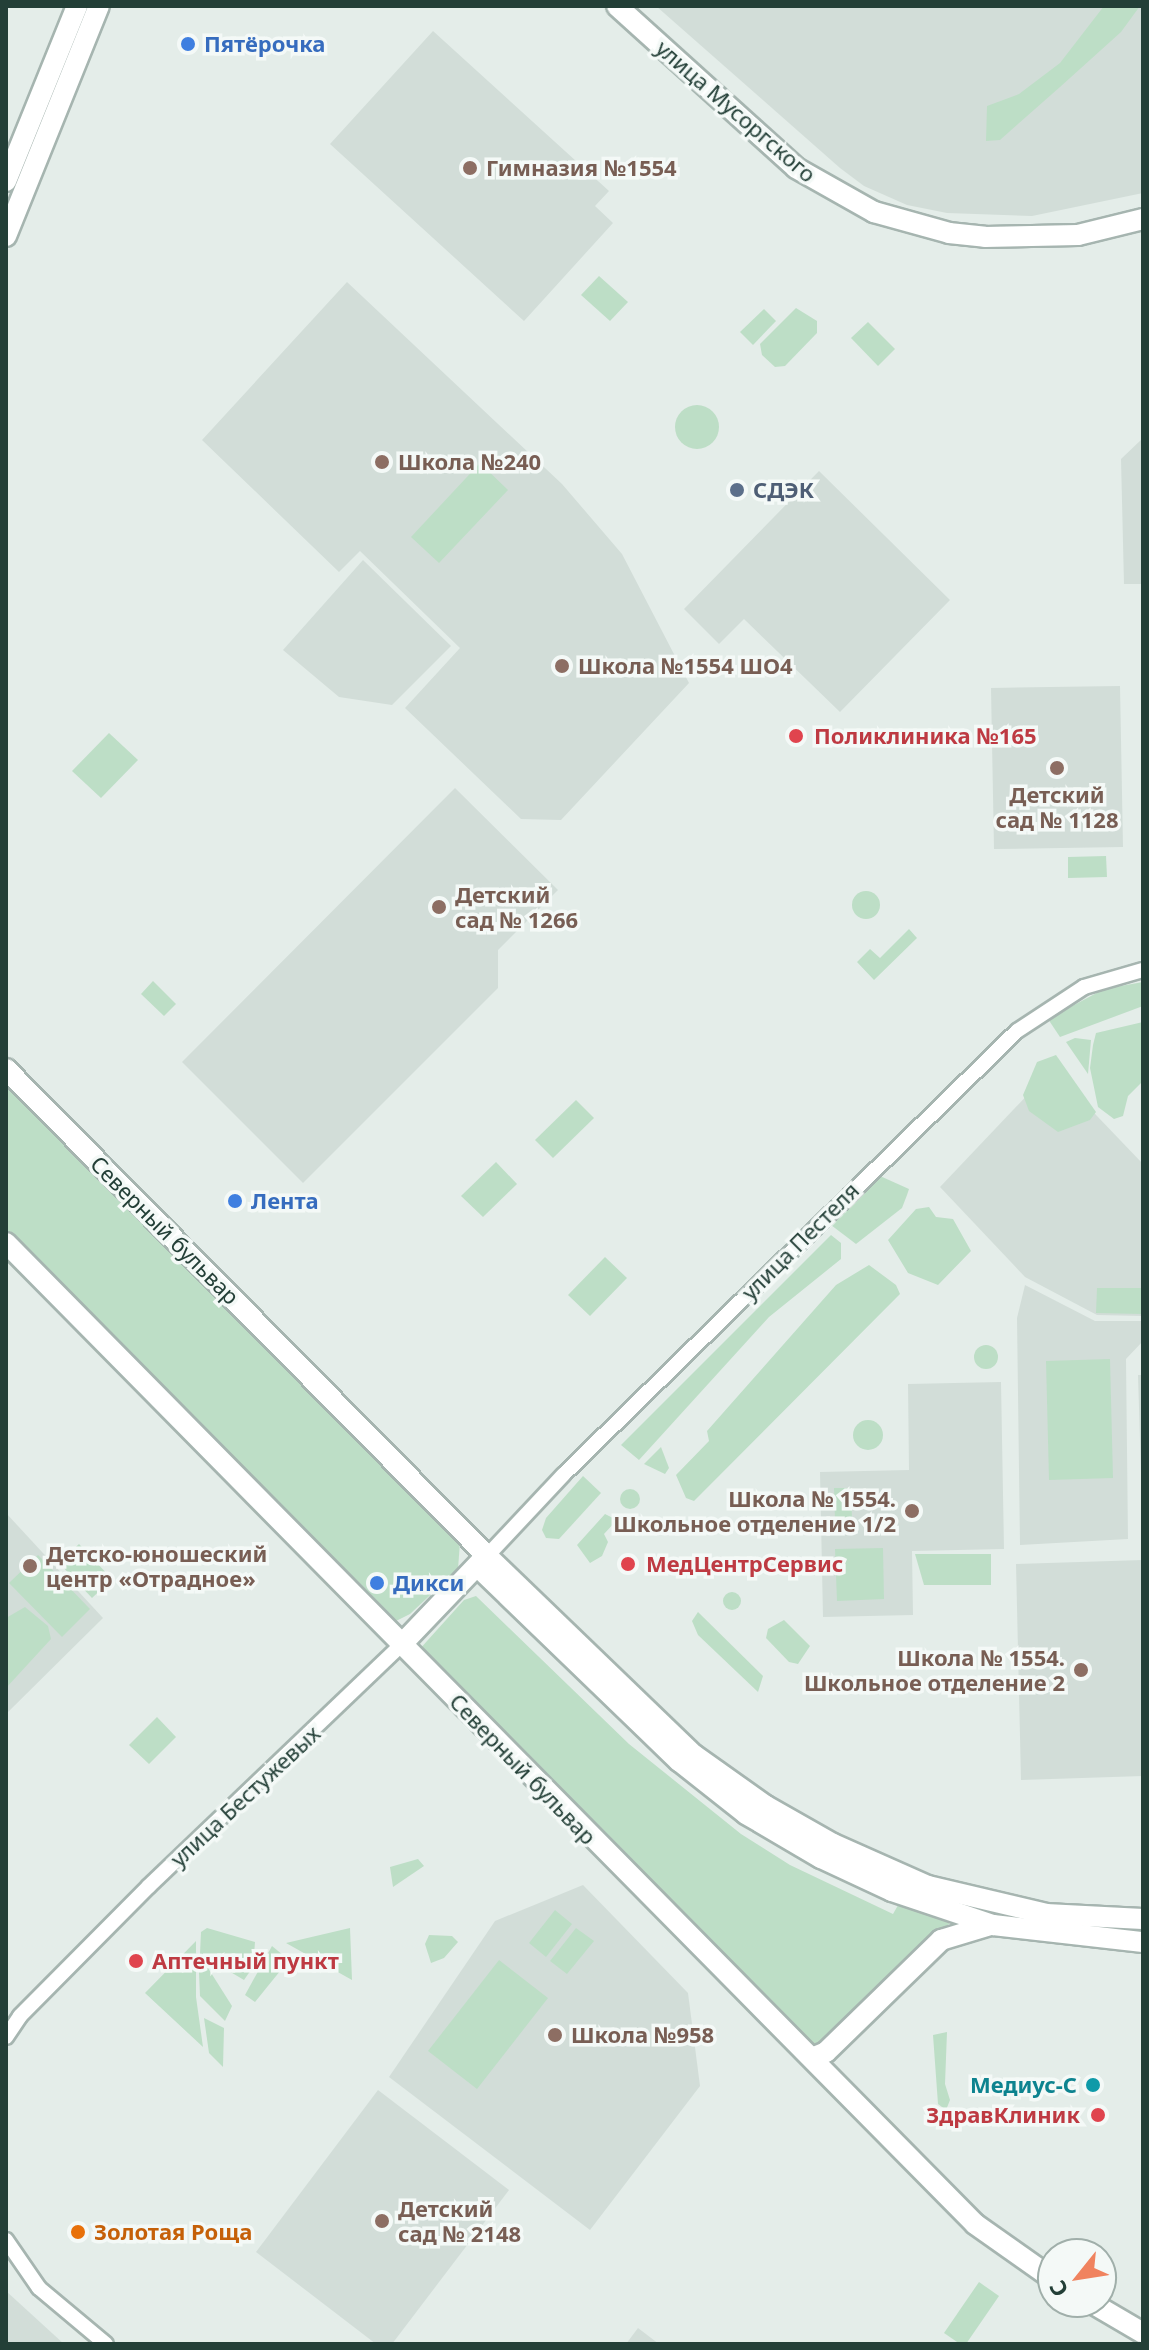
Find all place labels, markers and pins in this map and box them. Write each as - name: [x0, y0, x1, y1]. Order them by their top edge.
- place label: Пятёрочка: [204, 31, 325, 57]
- marker: Пятёрочка: [179, 35, 197, 53]
- place label: Гимназия №1554: [486, 155, 677, 181]
- marker: Гимназия №1554: [461, 159, 479, 177]
- place label: Школа №240: [398, 449, 541, 475]
- marker: Школа №240: [373, 453, 391, 471]
- place label: СДЭК: [753, 477, 814, 503]
- marker: СДЭК: [728, 481, 746, 499]
- place label: Школа №1554 ШО4: [578, 653, 793, 679]
- marker: Школа №1554 ШО4: [553, 657, 571, 675]
- place label: Поликлиника №165: [814, 723, 1037, 749]
- marker: Поликлиника №165: [785, 725, 807, 747]
- marker: Детский сад № 1128: [1048, 759, 1066, 777]
- place label: Детский сад № 1128: [995, 781, 1119, 832]
- place label: Детский сад № 1266: [455, 881, 578, 932]
- marker: Детский сад № 1266: [430, 898, 448, 916]
- place label: Лента: [251, 1188, 319, 1214]
- marker: Лента: [226, 1192, 244, 1210]
- place label: Школа № 1554. Школьное отделение 1/2: [613, 1485, 896, 1536]
- marker: Школа № 1554. Школьное отделение 1/2: [903, 1502, 921, 1520]
- place label: Детско-юношеский центр «Отрадное»: [46, 1540, 267, 1592]
- place label: МедЦентрСервис: [646, 1551, 843, 1577]
- marker: МедЦентрСервис: [617, 1553, 639, 1575]
- marker: Детско-юношеский центр «Отрадное»: [21, 1557, 39, 1575]
- place label: Дикси: [393, 1570, 464, 1596]
- marker: Дикси: [368, 1574, 386, 1592]
- place label: Школа № 1554. Школьное отделение 2: [804, 1644, 1065, 1696]
- marker: Школа № 1554. Школьное отделение 2: [1072, 1661, 1090, 1679]
- place label: Аптечный пункт: [152, 1948, 339, 1974]
- marker: Аптечный пункт: [127, 1952, 145, 1970]
- place label: Школа №958: [571, 2022, 714, 2048]
- marker: Школа №958: [546, 2026, 564, 2044]
- place label: Медиус-С: [970, 2072, 1077, 2098]
- marker: Медиус-С: [1084, 2076, 1102, 2094]
- place label: ЗдравКлиник: [926, 2102, 1080, 2128]
- marker: ЗдравКлиник: [1087, 2104, 1109, 2126]
- place label: Детский сад № 2148: [398, 2195, 521, 2246]
- marker: Детский сад № 2148: [373, 2212, 391, 2230]
- place label: Золотая Роща: [94, 2219, 252, 2245]
- marker: Золотая Роща: [69, 2223, 87, 2241]

